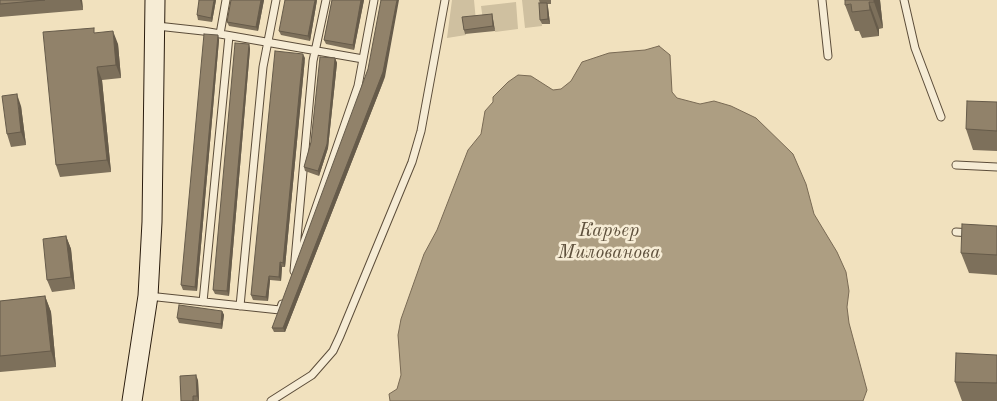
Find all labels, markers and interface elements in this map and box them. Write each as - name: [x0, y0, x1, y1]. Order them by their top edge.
- water label: Карьер Милованова: [558, 220, 660, 264]

